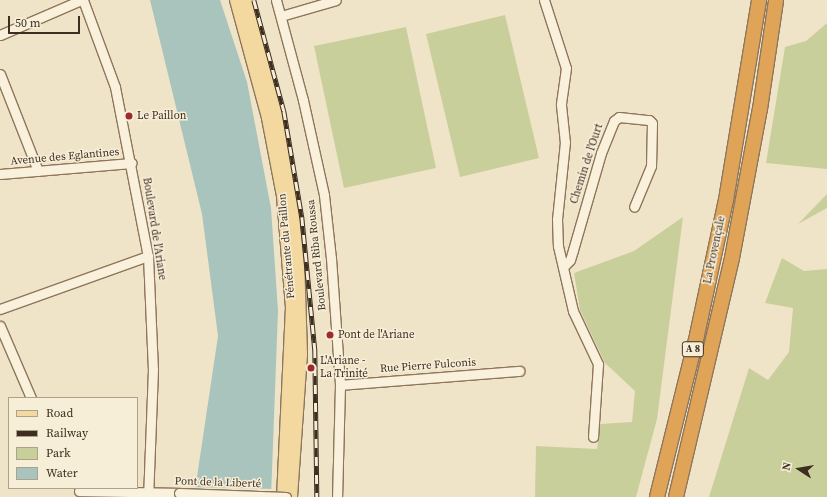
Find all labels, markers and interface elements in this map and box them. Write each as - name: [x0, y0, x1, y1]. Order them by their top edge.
- scale bar: [10, 8, 82, 34]
- text: 50 m: [15, 15, 41, 31]
- place label: Le Paillon: [137, 109, 186, 123]
- marker: Le Paillon: [124, 111, 134, 121]
- street label: Chemin de l'Ourt: [568, 122, 606, 206]
- street label: Avenue des Eglantines: [10, 146, 120, 168]
- street label: Boulevard de l'Ariane: [139, 177, 169, 281]
- street label: Pénétrante du Paillon: [276, 193, 298, 299]
- street label: Boulevard Riba Roussa: [305, 199, 329, 311]
- street label: La Provençale: [701, 215, 729, 285]
- place label: Pont de l'Ariane: [338, 328, 415, 342]
- marker: Pont de l'Ariane: [325, 330, 335, 340]
- road number: A 8: [681, 341, 705, 357]
- place label: L'Ariane - La Trinité: [320, 355, 368, 381]
- street label: Rue Pierre Fulconis: [379, 356, 477, 376]
- marker: L'Ariane - La Trinité: [305, 362, 317, 374]
- legend: [8, 397, 138, 489]
- text: Road: [46, 405, 73, 421]
- text: Railway: [46, 425, 88, 441]
- text: Park: [46, 445, 71, 461]
- north arrow: [779, 449, 819, 489]
- text: N: [779, 461, 795, 472]
- text: Water: [46, 465, 78, 481]
- street label: Pont de la Liberté: [174, 475, 262, 491]

